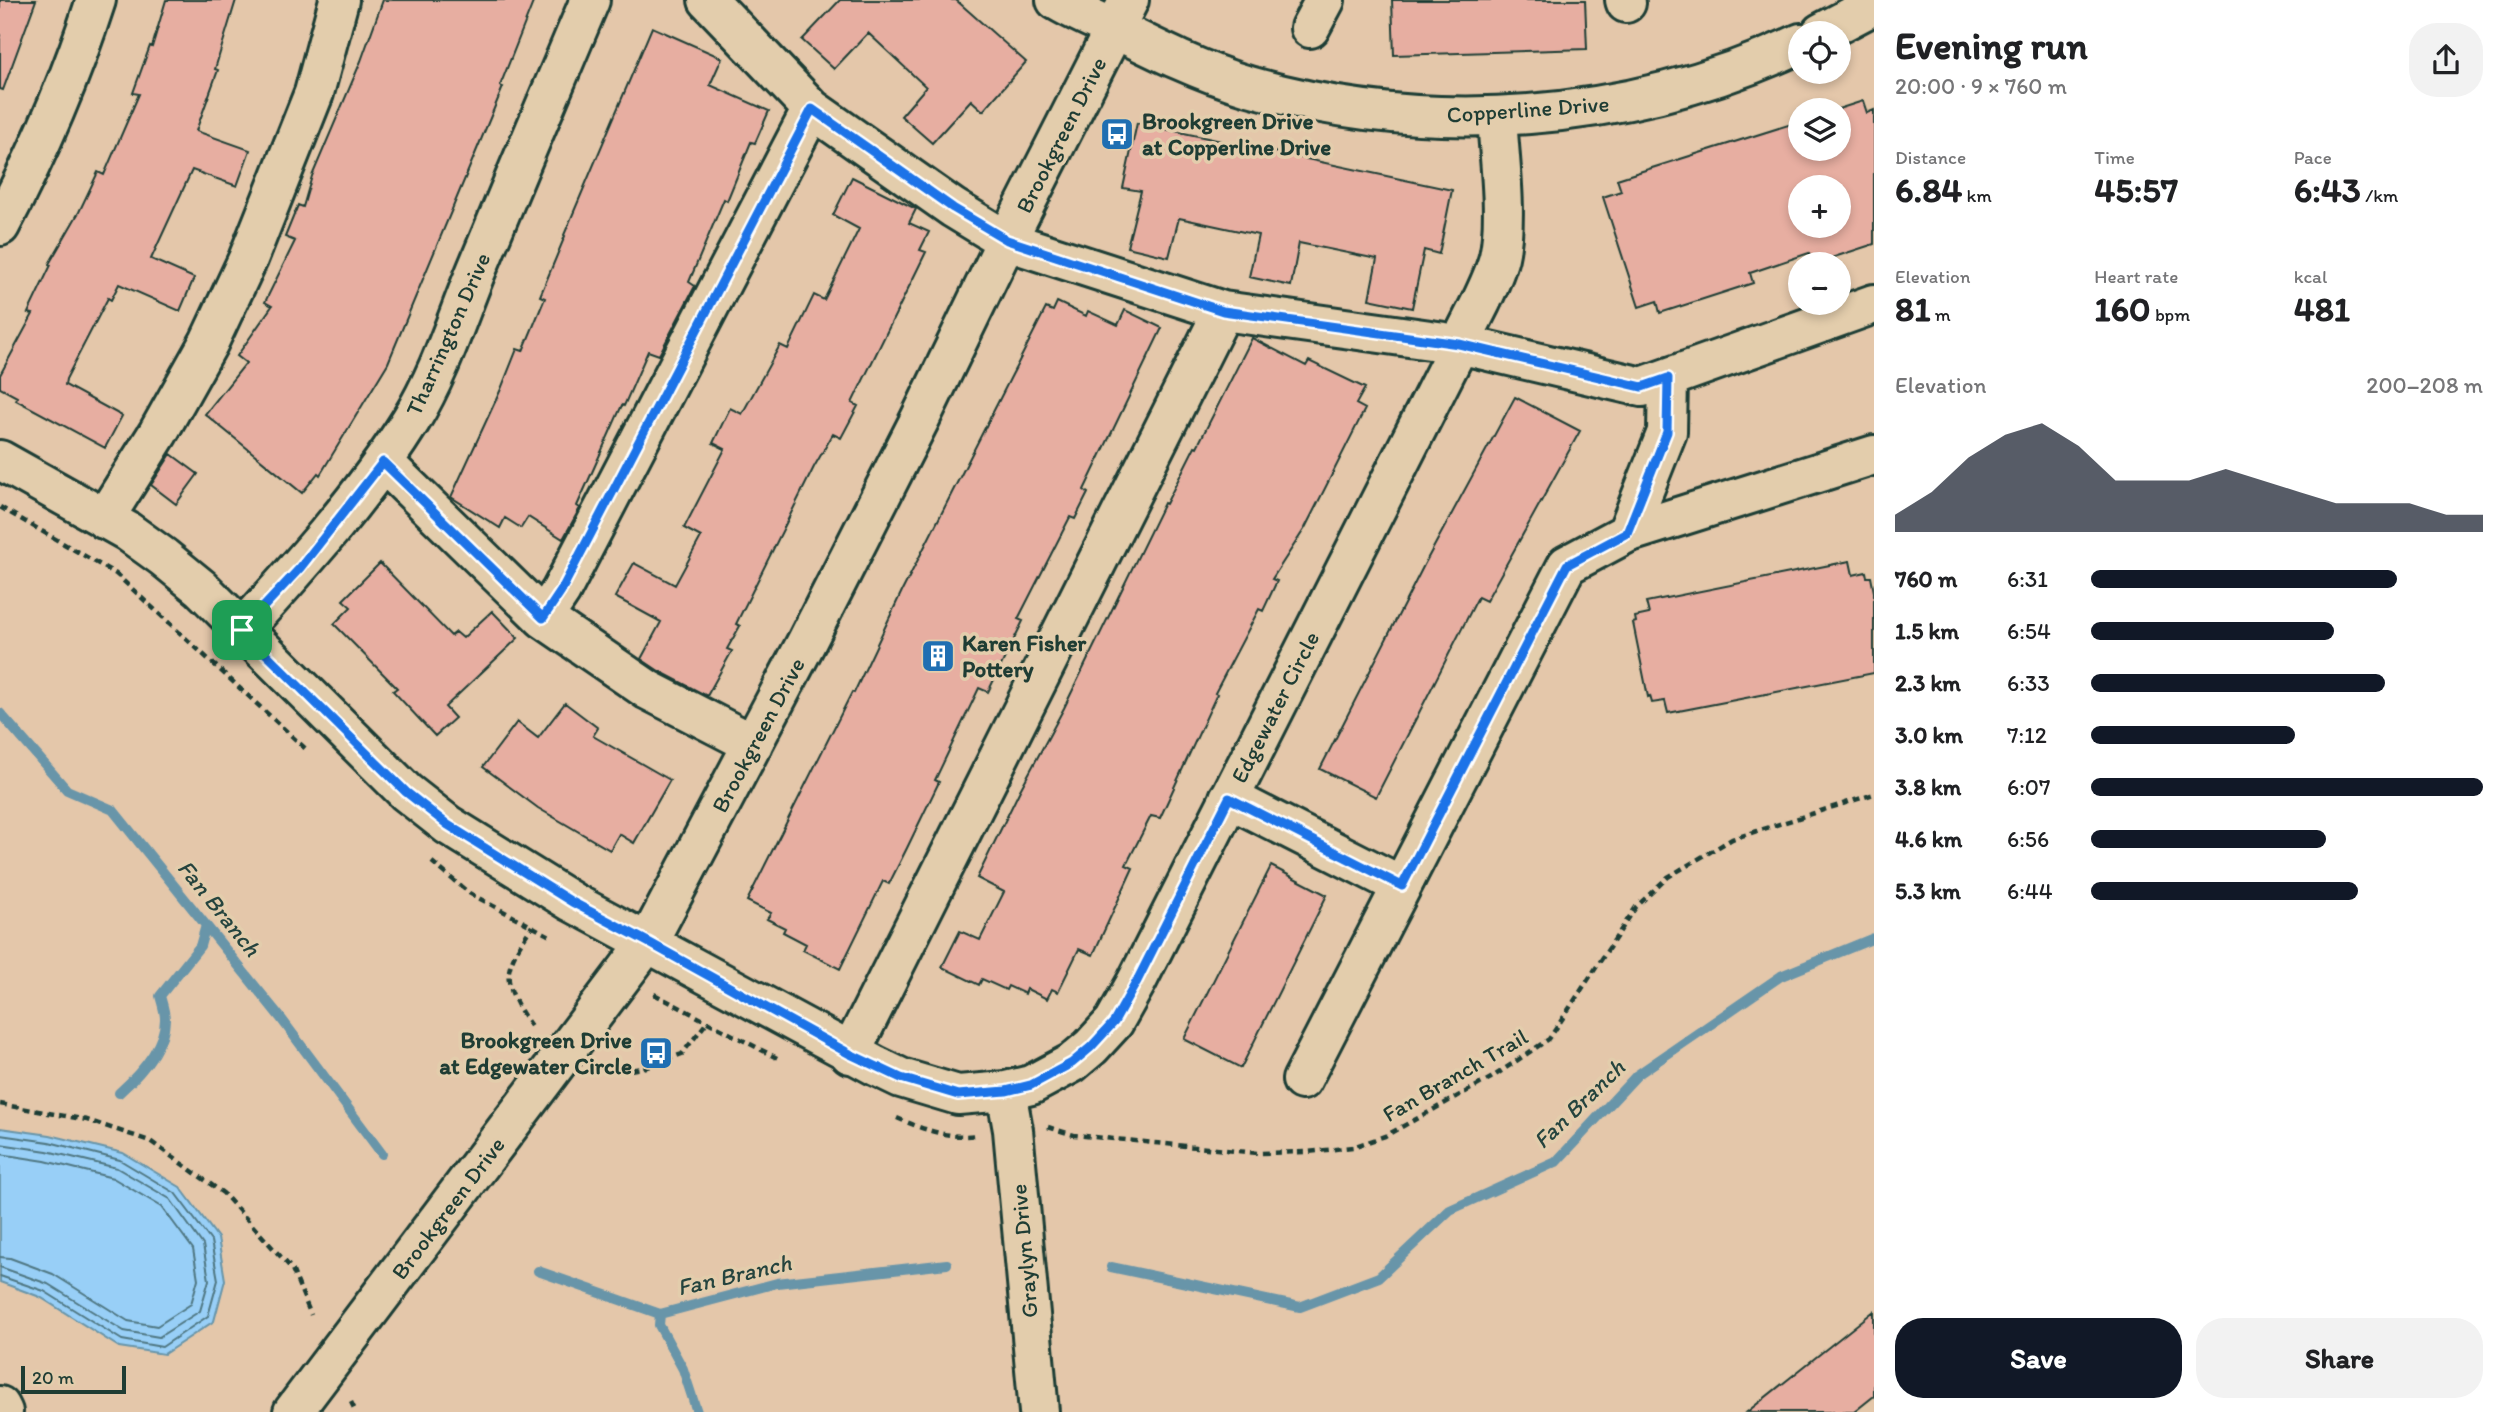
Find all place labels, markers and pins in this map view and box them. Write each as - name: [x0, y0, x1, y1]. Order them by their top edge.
- place label: Brookgreen Drive at Copperline Drive: [1142, 107, 1331, 161]
- bus stop icon: Brookgreen Drive at Copperline Drive: [1098, 115, 1136, 153]
- pin: [212, 600, 272, 660]
- place label: Karen Fisher Pottery: [962, 629, 1087, 683]
- building icon: Karen Fisher Pottery: [919, 637, 957, 675]
- place label: Brookgreen Drive at Edgewater Circle: [439, 1026, 632, 1080]
- bus stop icon: Brookgreen Drive at Edgewater Circle: [637, 1034, 675, 1072]

